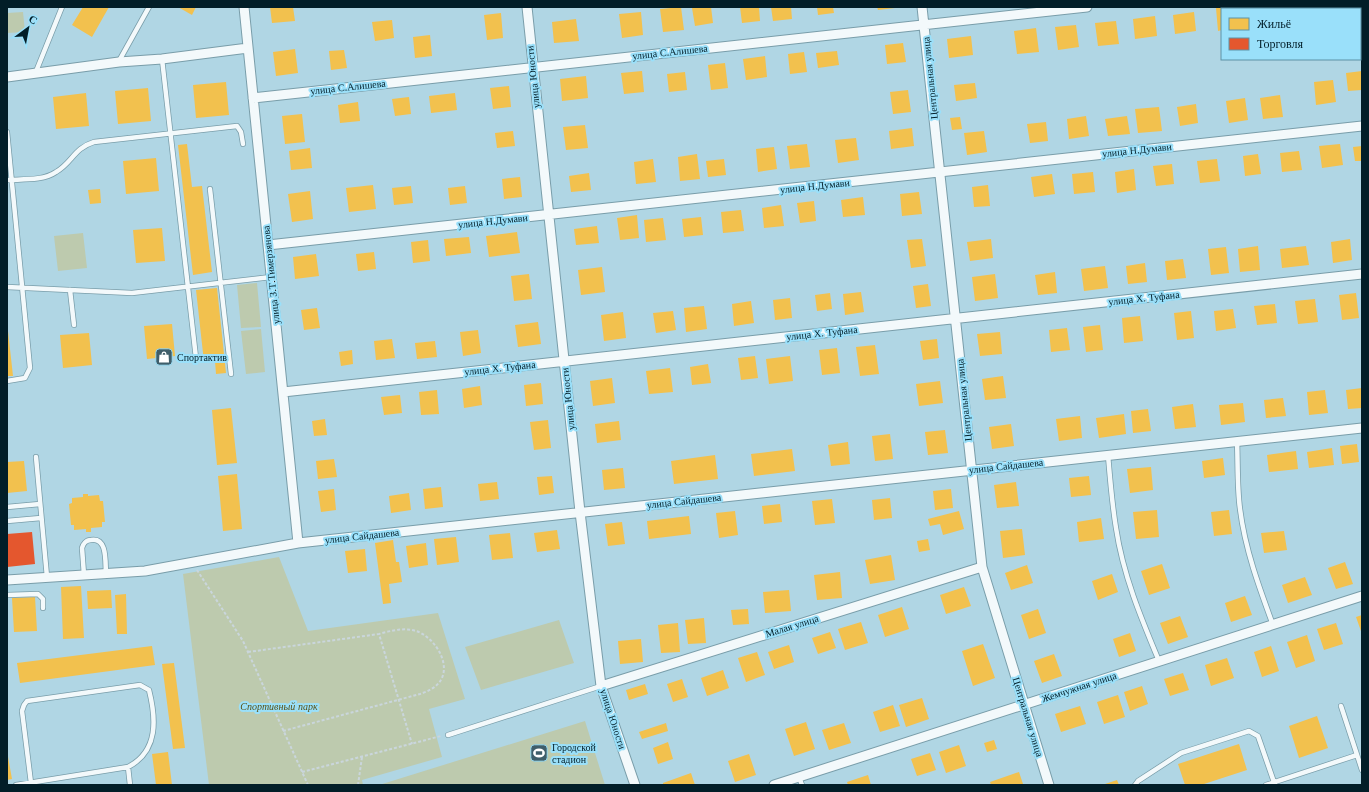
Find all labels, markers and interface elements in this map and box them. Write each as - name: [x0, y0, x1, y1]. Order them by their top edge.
- north arrow: [8, 8, 48, 48]
- legend: [1221, 8, 1361, 60]
- text: С: [26, 11, 40, 28]
- text: Жильё: [1257, 16, 1291, 31]
- street label: Центральная улица: [919, 36, 941, 120]
- text: Торговля: [1257, 36, 1304, 51]
- street label: улица С.Алишева: [632, 42, 709, 62]
- street label: улица Юности: [523, 45, 543, 109]
- street label: улица С.Алишева: [310, 77, 387, 97]
- street label: улица Н.Думави: [1102, 140, 1173, 160]
- street label: улица Н.Думави: [780, 176, 851, 196]
- street label: улица Н.Думави: [458, 211, 529, 231]
- street label: улица З.Т.Тимерзянова: [259, 225, 283, 325]
- street label: улица Х. Туфана: [1108, 288, 1181, 308]
- street label: улица Х. Туфана: [786, 323, 859, 343]
- shop icon: Спортактив: [154, 347, 174, 367]
- place label: Спортактив: [177, 351, 227, 364]
- street label: улица Х. Туфана: [464, 358, 537, 378]
- street label: Центральная улица: [953, 358, 975, 442]
- street label: улица Юности: [558, 367, 578, 431]
- street label: улица Сайдашева: [968, 456, 1044, 476]
- street label: улица Сайдашева: [646, 491, 722, 511]
- street label: улица Сайдашева: [324, 526, 400, 546]
- street label: Малая улица: [764, 612, 821, 640]
- street label: Жемчужная улица: [1040, 669, 1119, 705]
- street label: Центральная улица: [1010, 676, 1046, 759]
- street label: улица Юности: [597, 687, 629, 751]
- park label: Спортивный парк: [240, 700, 318, 713]
- place label: Городской стадион: [552, 741, 596, 766]
- sports icon: Городской стадион: [529, 743, 549, 763]

